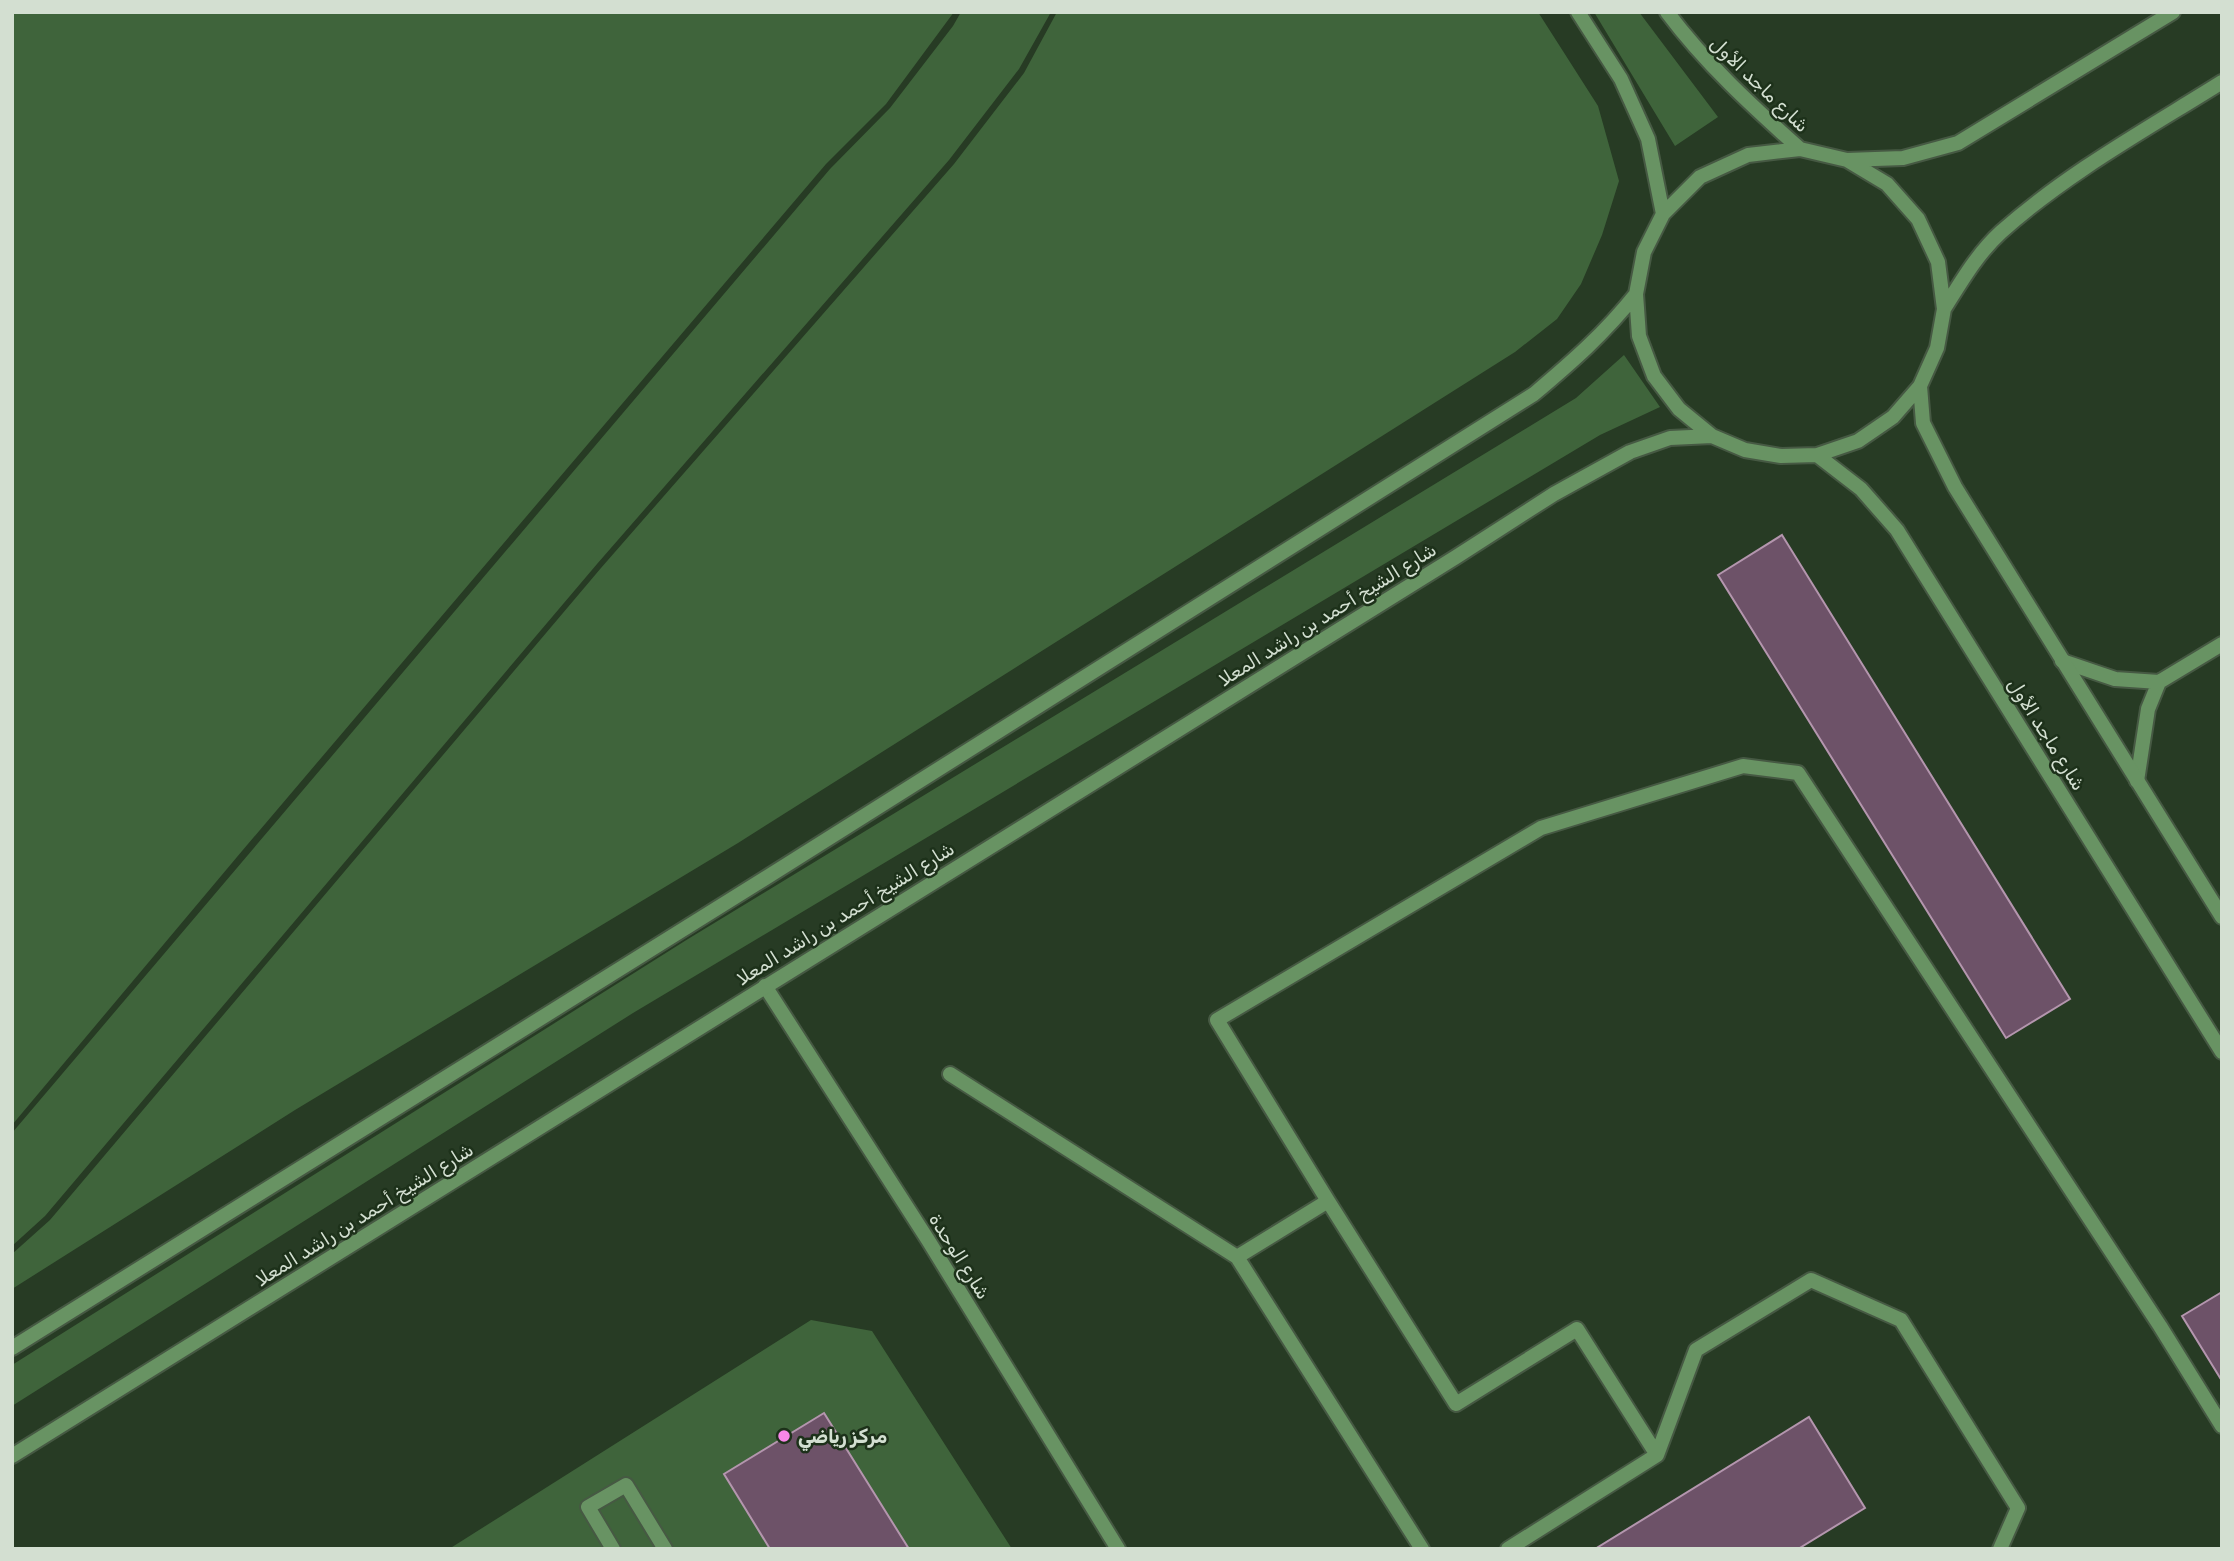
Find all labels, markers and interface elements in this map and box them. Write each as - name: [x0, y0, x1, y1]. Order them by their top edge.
- street label: شارع ماجد الأول: [1704, 32, 1814, 139]
- street label: شارع الشيخ أحمد بن راشد المعلا: [1214, 538, 1441, 693]
- street label: شارع ماجد الأول: [2001, 674, 2090, 796]
- street label: شارع الشيخ أحمد بن راشد المعلا: [732, 837, 959, 992]
- street label: شارع الشيخ أحمد بن راشد المعلا: [251, 1138, 478, 1293]
- street label: شارع الوحدة: [922, 1209, 995, 1305]
- place label: مركز رياضي: [798, 1425, 887, 1451]
- marker: مركز رياضي: [776, 1428, 792, 1444]

